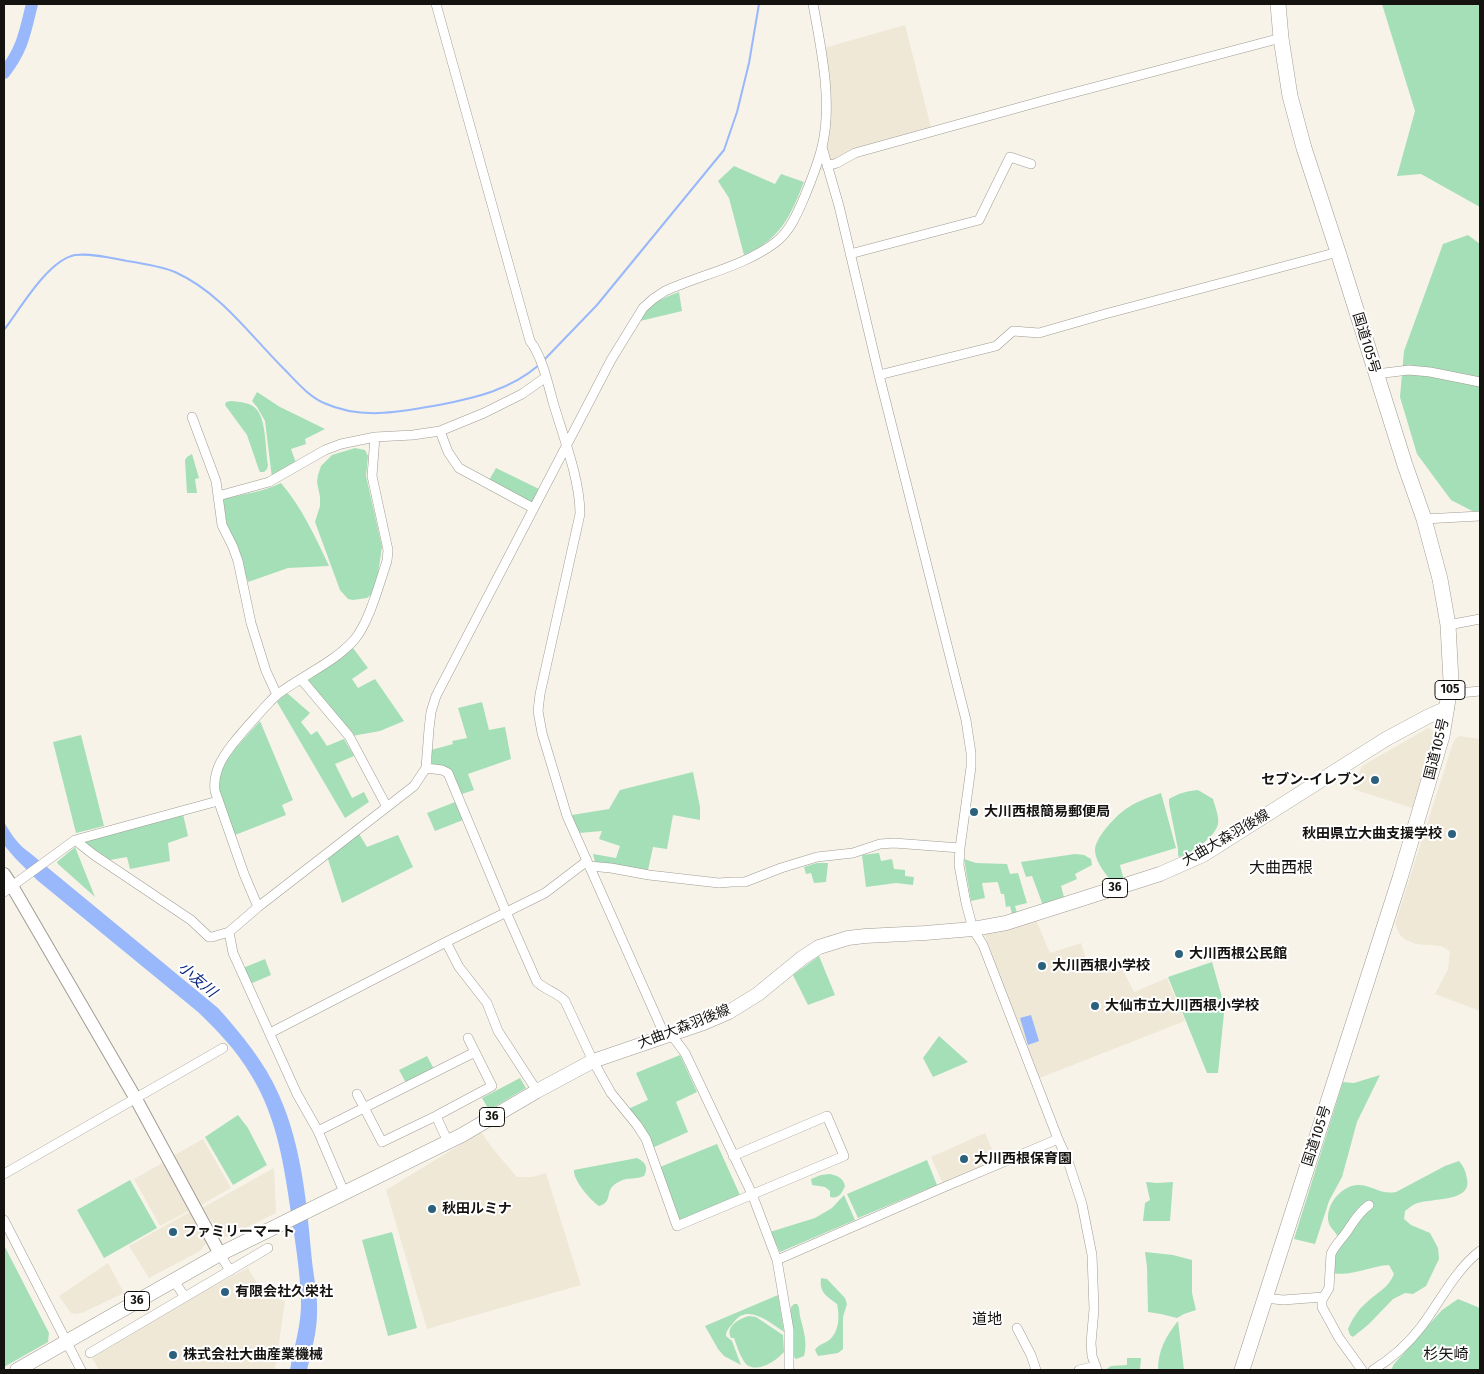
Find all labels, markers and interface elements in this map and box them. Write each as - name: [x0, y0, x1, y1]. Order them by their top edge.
- street label: 国道105号: [1349, 310, 1383, 376]
- road number: 105: [1435, 680, 1465, 700]
- street label: 国道105号: [1421, 716, 1453, 782]
- place label: セブン-イレブン: [1261, 772, 1365, 788]
- marker: セブン-イレブン: [1369, 774, 1381, 786]
- place label: 大川西根簡易郵便局: [984, 804, 1110, 820]
- marker: 大川西根簡易郵便局: [968, 806, 980, 818]
- street label: 大曲大森羽後線: [1179, 806, 1273, 870]
- place label: 秋田県立大曲支援学校: [1302, 826, 1442, 842]
- marker: 秋田県立大曲支援学校: [1446, 828, 1458, 840]
- district label: 大曲西根: [1249, 859, 1313, 879]
- road number: 36: [1102, 878, 1128, 898]
- place label: 大川西根公民館: [1189, 946, 1287, 962]
- marker: 大川西根公民館: [1173, 948, 1185, 960]
- water label: 小友川: [174, 958, 220, 1002]
- place label: 大川西根小学校: [1052, 958, 1150, 974]
- marker: 大川西根小学校: [1036, 960, 1048, 972]
- place label: 大仙市立大川西根小学校: [1105, 998, 1259, 1014]
- marker: 大仙市立大川西根小学校: [1089, 1000, 1101, 1012]
- street label: 大曲大森羽後線: [635, 1002, 733, 1052]
- street label: 国道105号: [1299, 1103, 1335, 1169]
- road number: 36: [480, 1108, 504, 1126]
- place label: 大川西根保育園: [974, 1151, 1072, 1167]
- marker: 大川西根保育園: [958, 1153, 970, 1165]
- place label: 秋田ルミナ: [442, 1201, 512, 1217]
- marker: 秋田ルミナ: [426, 1203, 438, 1215]
- place label: ファミリーマート: [183, 1224, 295, 1240]
- marker: ファミリーマート: [167, 1226, 179, 1238]
- place label: 有限会社久栄社: [235, 1284, 333, 1300]
- marker: 有限会社久栄社: [219, 1286, 231, 1298]
- road number: 36: [124, 1292, 150, 1310]
- district label: 道地: [972, 1311, 1002, 1329]
- district label: 杉矢崎: [1424, 1346, 1468, 1364]
- place label: 株式会社大曲産業機械: [183, 1347, 323, 1363]
- marker: 株式会社大曲産業機械: [167, 1349, 179, 1361]

